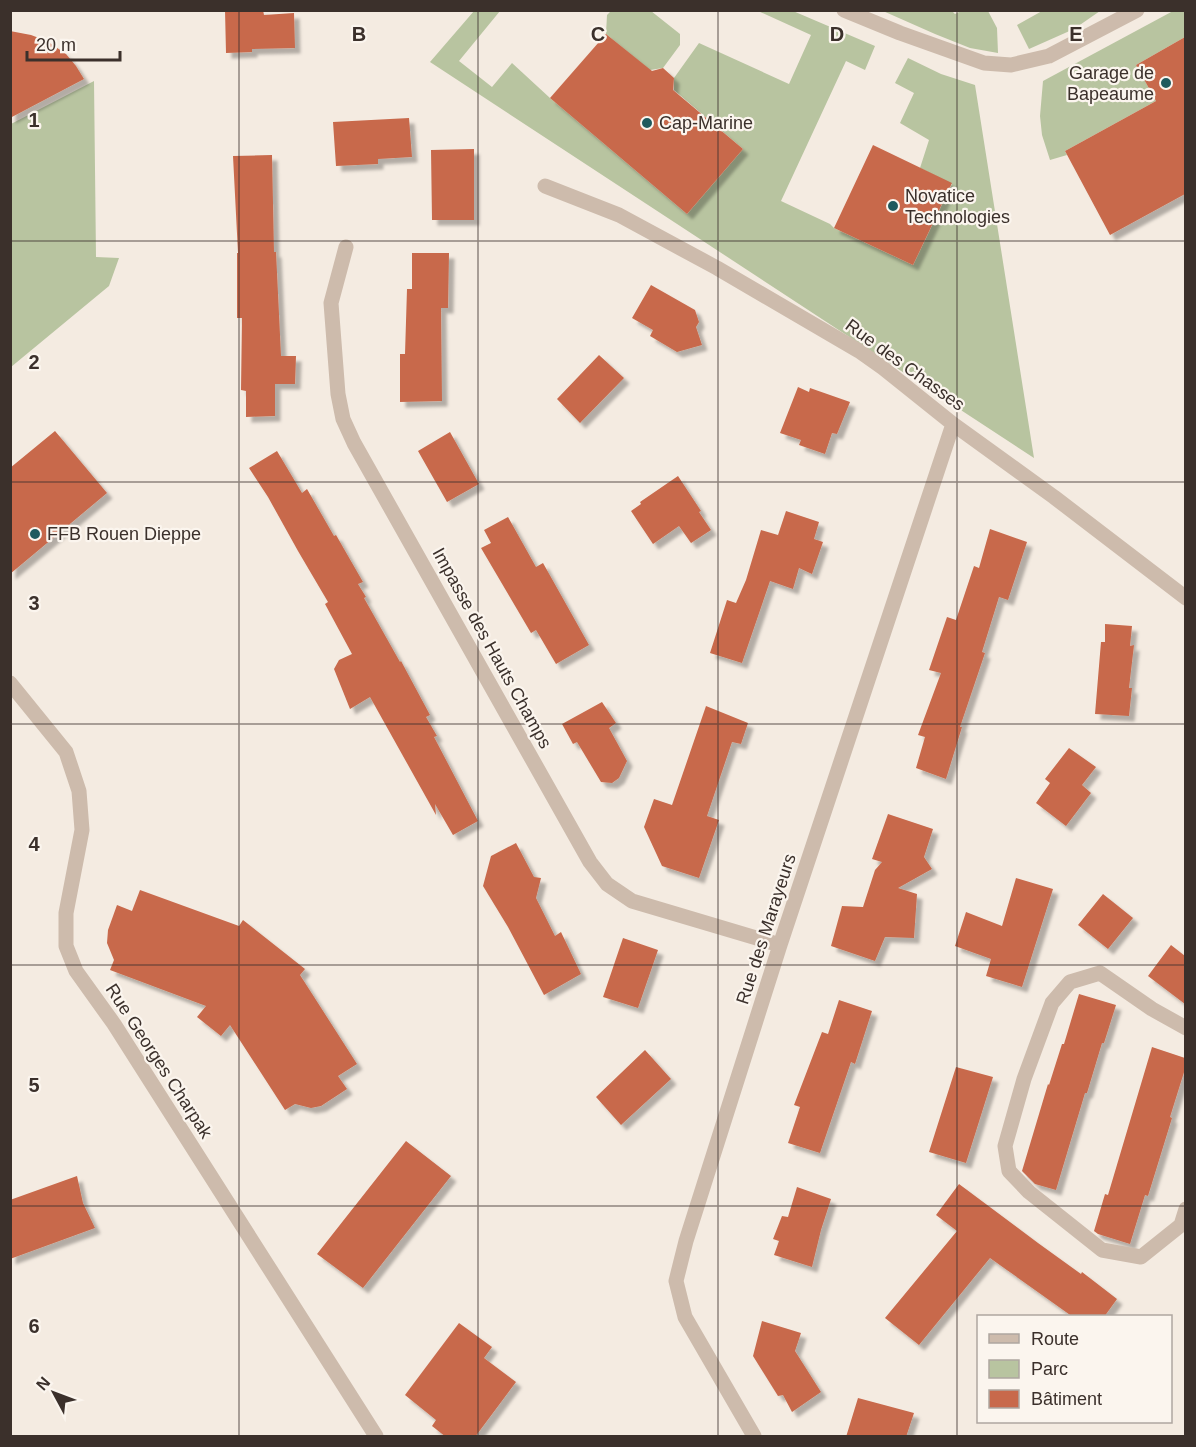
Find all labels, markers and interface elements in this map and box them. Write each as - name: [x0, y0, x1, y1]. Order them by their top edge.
- text: B: [352, 23, 366, 45]
- text: C: [591, 23, 605, 45]
- text: D: [830, 23, 844, 45]
- text: E: [1069, 23, 1083, 45]
- scale bar: [27, 24, 120, 62]
- text: 20 m: [36, 35, 76, 55]
- place label: Garage de Bapeaume: [1067, 63, 1154, 104]
- marker: Garage de Bapeaume: [1159, 76, 1173, 90]
- text: 1: [28, 109, 40, 131]
- place label: Cap-Marine: [659, 113, 753, 133]
- marker: Cap-Marine: [640, 116, 654, 130]
- place label: Novatice Technologies: [905, 186, 1010, 227]
- marker: Novatice Technologies: [886, 199, 900, 213]
- street label: Rue des Chasses: [842, 315, 968, 415]
- text: 2: [28, 351, 40, 373]
- place label: FFB Rouen Dieppe: [47, 524, 201, 544]
- marker: FFB Rouen Dieppe: [28, 527, 42, 541]
- street label: Impasse des Hauts Champs: [428, 544, 556, 752]
- text: 3: [28, 592, 40, 614]
- text: 4: [28, 833, 40, 855]
- street label: Rue des Marayeurs: [732, 851, 800, 1007]
- street label: Rue Georges Charpak: [102, 980, 217, 1143]
- text: 5: [28, 1074, 40, 1096]
- text: 6: [28, 1315, 40, 1337]
- legend: [977, 1315, 1172, 1423]
- text: Route: [1031, 1329, 1079, 1349]
- text: Parc: [1031, 1359, 1068, 1379]
- north arrow: [24, 1363, 84, 1423]
- text: N: [33, 1374, 53, 1393]
- text: Bâtiment: [1031, 1389, 1102, 1409]

